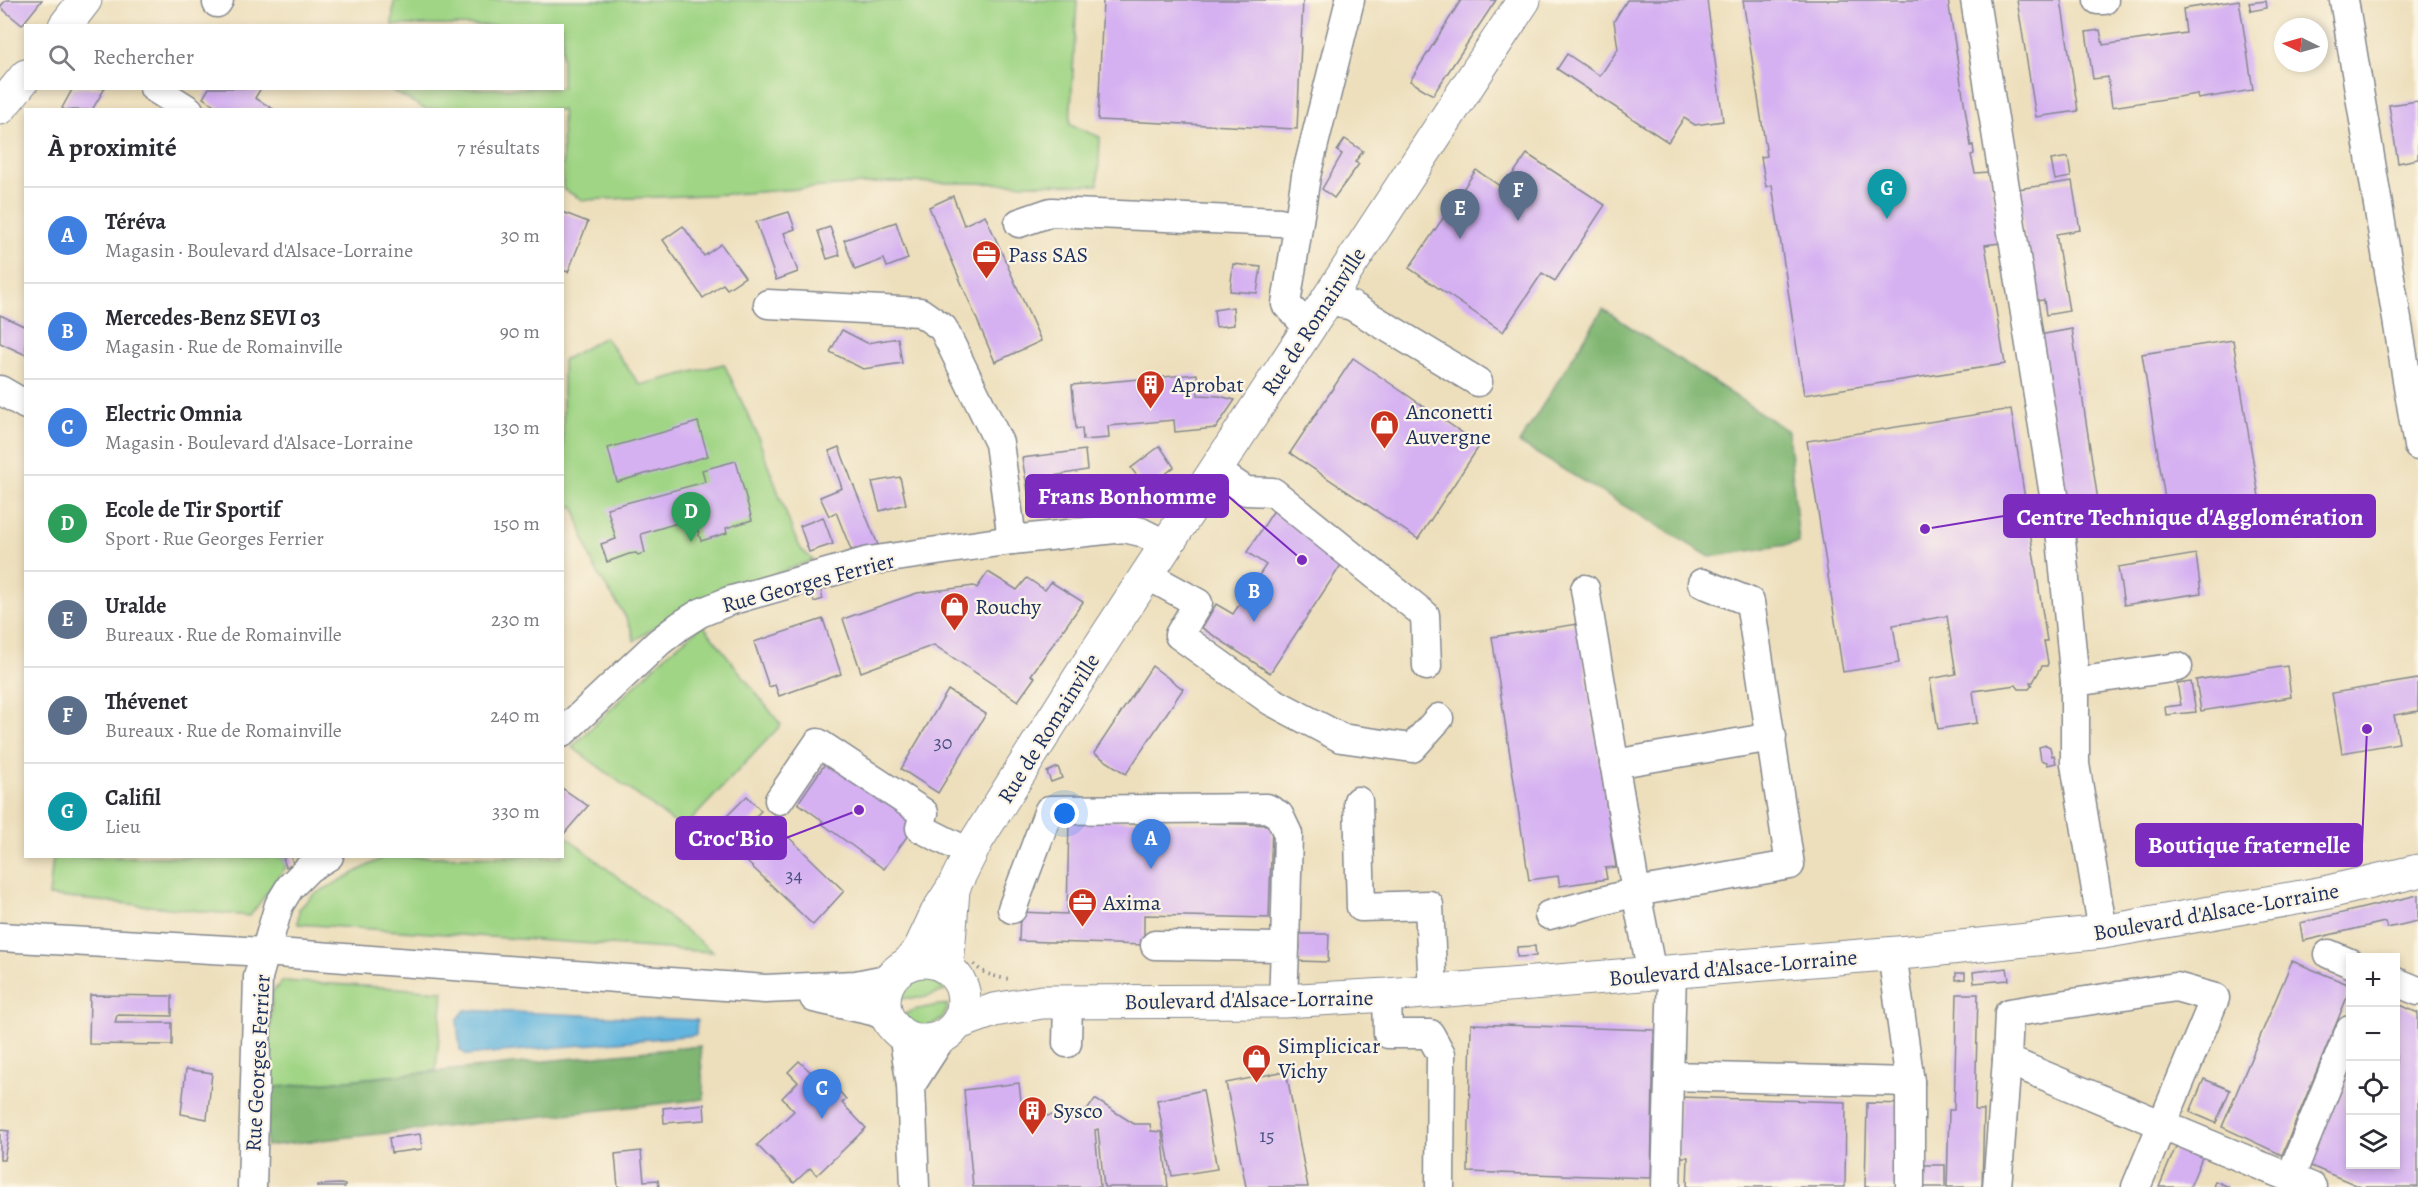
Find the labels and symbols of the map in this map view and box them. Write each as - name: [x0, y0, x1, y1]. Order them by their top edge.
- north arrow: [2274, 18, 2328, 72]
- pin: G: [1868, 170, 1906, 219]
- pin: F: [1498, 172, 1538, 221]
- pin: E: [1440, 190, 1480, 239]
- office icon: Pass SAS: [971, 238, 1003, 280]
- place label: Pass SAS: [1008, 240, 1088, 270]
- street label: Rue de Romainville: [1255, 241, 1373, 402]
- building icon: Aprobat: [1135, 368, 1167, 410]
- place label: Aprobat: [1171, 370, 1244, 400]
- place label: Anconetti Auvergne: [1405, 397, 1493, 452]
- shop icon: Anconetti Auvergne: [1369, 408, 1401, 450]
- callout: Frans Bonhomme: [1026, 475, 1228, 517]
- text: Frans Bonhomme: [1038, 480, 1216, 512]
- pin: D: [672, 492, 710, 542]
- callout: Centre Technique d'Agglomération: [2004, 495, 2375, 537]
- text: Centre Technique d'Agglomération: [2016, 501, 2364, 533]
- street label: Rue Georges Ferrier: [718, 545, 898, 620]
- pin: B: [1234, 572, 1274, 622]
- shop icon: Rouchy: [938, 590, 970, 632]
- place label: Rouchy: [975, 592, 1041, 622]
- street label: Rue de Romainville: [991, 648, 1107, 809]
- house number: 30: [934, 729, 952, 756]
- your location: [1050, 799, 1079, 828]
- callout: Croc'Bio: [676, 817, 786, 859]
- pin: A: [1132, 820, 1170, 869]
- text: Croc'Bio: [688, 822, 774, 854]
- callout: Boutique fraternelle: [2136, 824, 2362, 866]
- text: Boutique fraternelle: [2148, 829, 2350, 861]
- house number: 34: [785, 862, 803, 889]
- street label: Boulevard d'Alsace-Lorraine: [2091, 876, 2341, 948]
- office icon: Axima: [1066, 886, 1098, 928]
- place label: Axima: [1102, 888, 1162, 918]
- street label: Boulevard d'Alsace-Lorraine: [1608, 942, 1858, 994]
- street label: Rue Georges Ferrier: [238, 973, 278, 1153]
- street label: Boulevard d'Alsace-Lorraine: [1124, 983, 1374, 1017]
- place label: Simplicicar Vichy: [1277, 1031, 1380, 1086]
- shop icon: Simplicicar Vichy: [1241, 1042, 1273, 1084]
- pin: C: [802, 1070, 842, 1119]
- building icon: Sysco: [1016, 1094, 1048, 1136]
- place label: Sysco: [1053, 1096, 1103, 1126]
- house number: 15: [1259, 1122, 1275, 1149]

